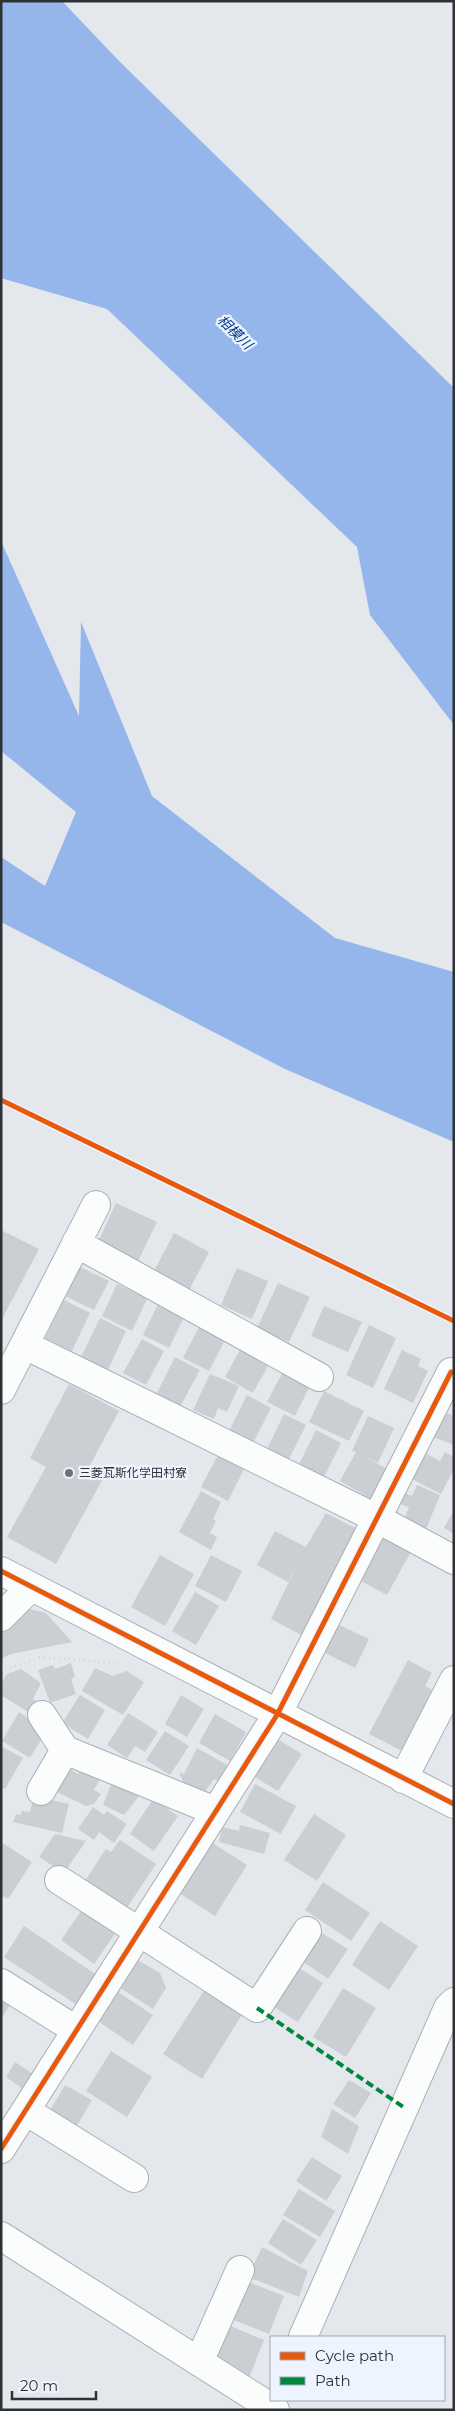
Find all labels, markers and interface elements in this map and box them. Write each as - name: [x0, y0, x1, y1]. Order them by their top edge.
- water label: 相模川: [214, 311, 258, 354]
- place label: 三菱瓦斯化学田村寮: [79, 1465, 187, 1480]
- marker: 三菱瓦斯化学田村寮: [63, 1467, 75, 1479]
- legend: [270, 2336, 445, 2401]
- text: Cycle path: [315, 2346, 394, 2365]
- scale bar: [12, 2368, 96, 2400]
- text: Path: [315, 2371, 351, 2390]
- text: 20 m: [20, 2376, 58, 2395]

